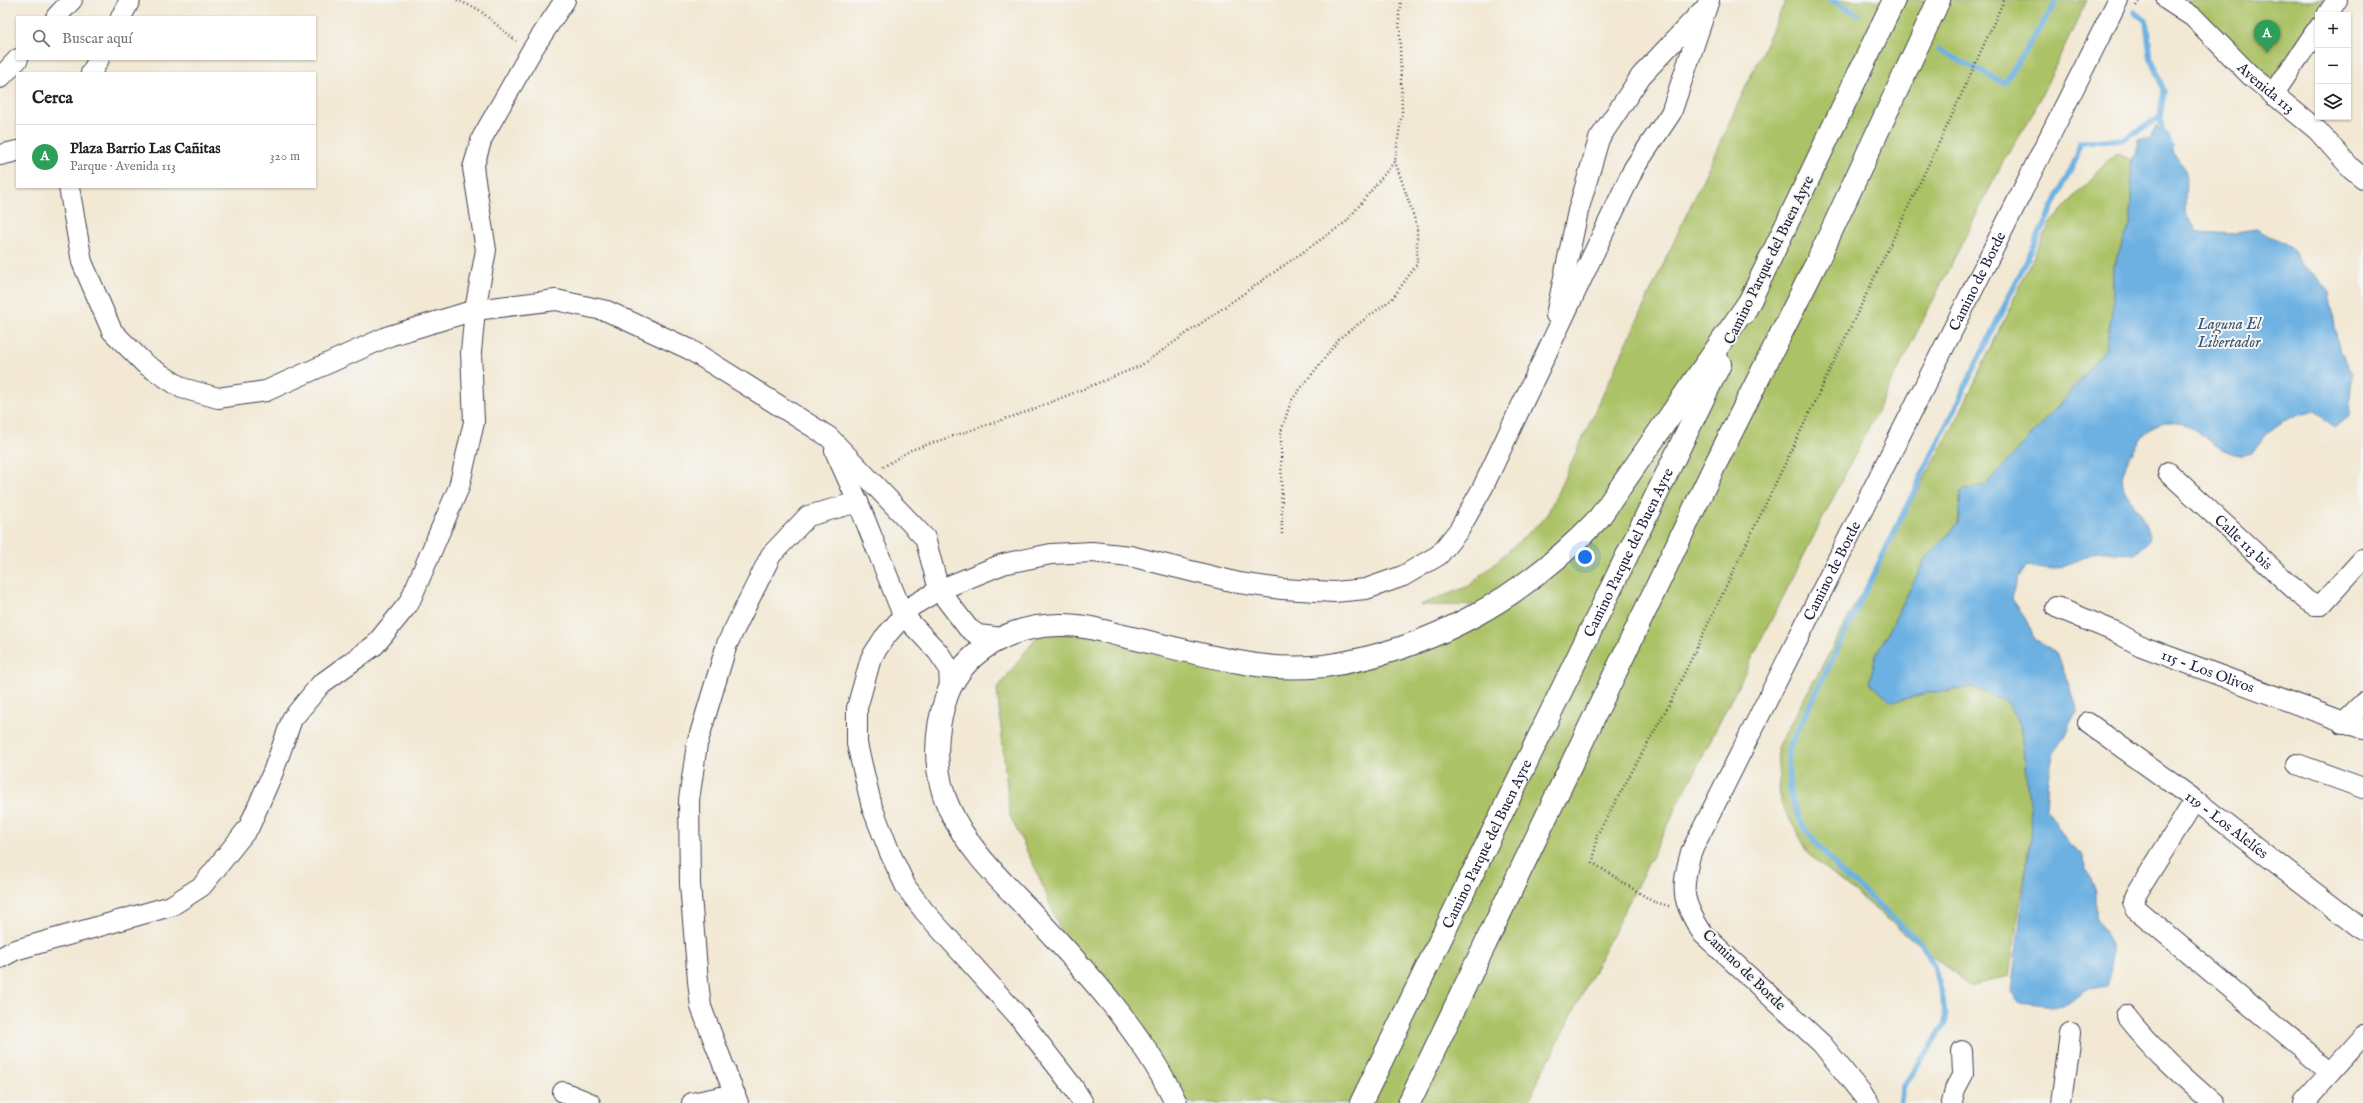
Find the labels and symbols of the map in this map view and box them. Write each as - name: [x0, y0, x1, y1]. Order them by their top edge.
- pin: A: [2254, 20, 2280, 53]
- street label: Avenida 113: [2233, 57, 2299, 118]
- street label: Camino Parque del Buen Ayre: [1720, 172, 1818, 348]
- street label: Camino de Borde: [1944, 228, 2010, 334]
- water label: Laguna El Libertador: [2196, 315, 2262, 353]
- street label: Camino Parque del Buen Ayre: [1579, 465, 1678, 640]
- street label: Calle 113 bis: [2210, 510, 2277, 574]
- street label: Camino de Borde: [1799, 518, 1865, 624]
- your location: [1575, 547, 1595, 567]
- street label: 115 - Los Olivos: [2159, 645, 2257, 697]
- street label: Camino Parque del Buen Ayre: [1438, 756, 1536, 932]
- street label: 119 - Los Alelíes: [2181, 787, 2272, 863]
- street label: Camino de Borde: [1698, 925, 1790, 1015]

